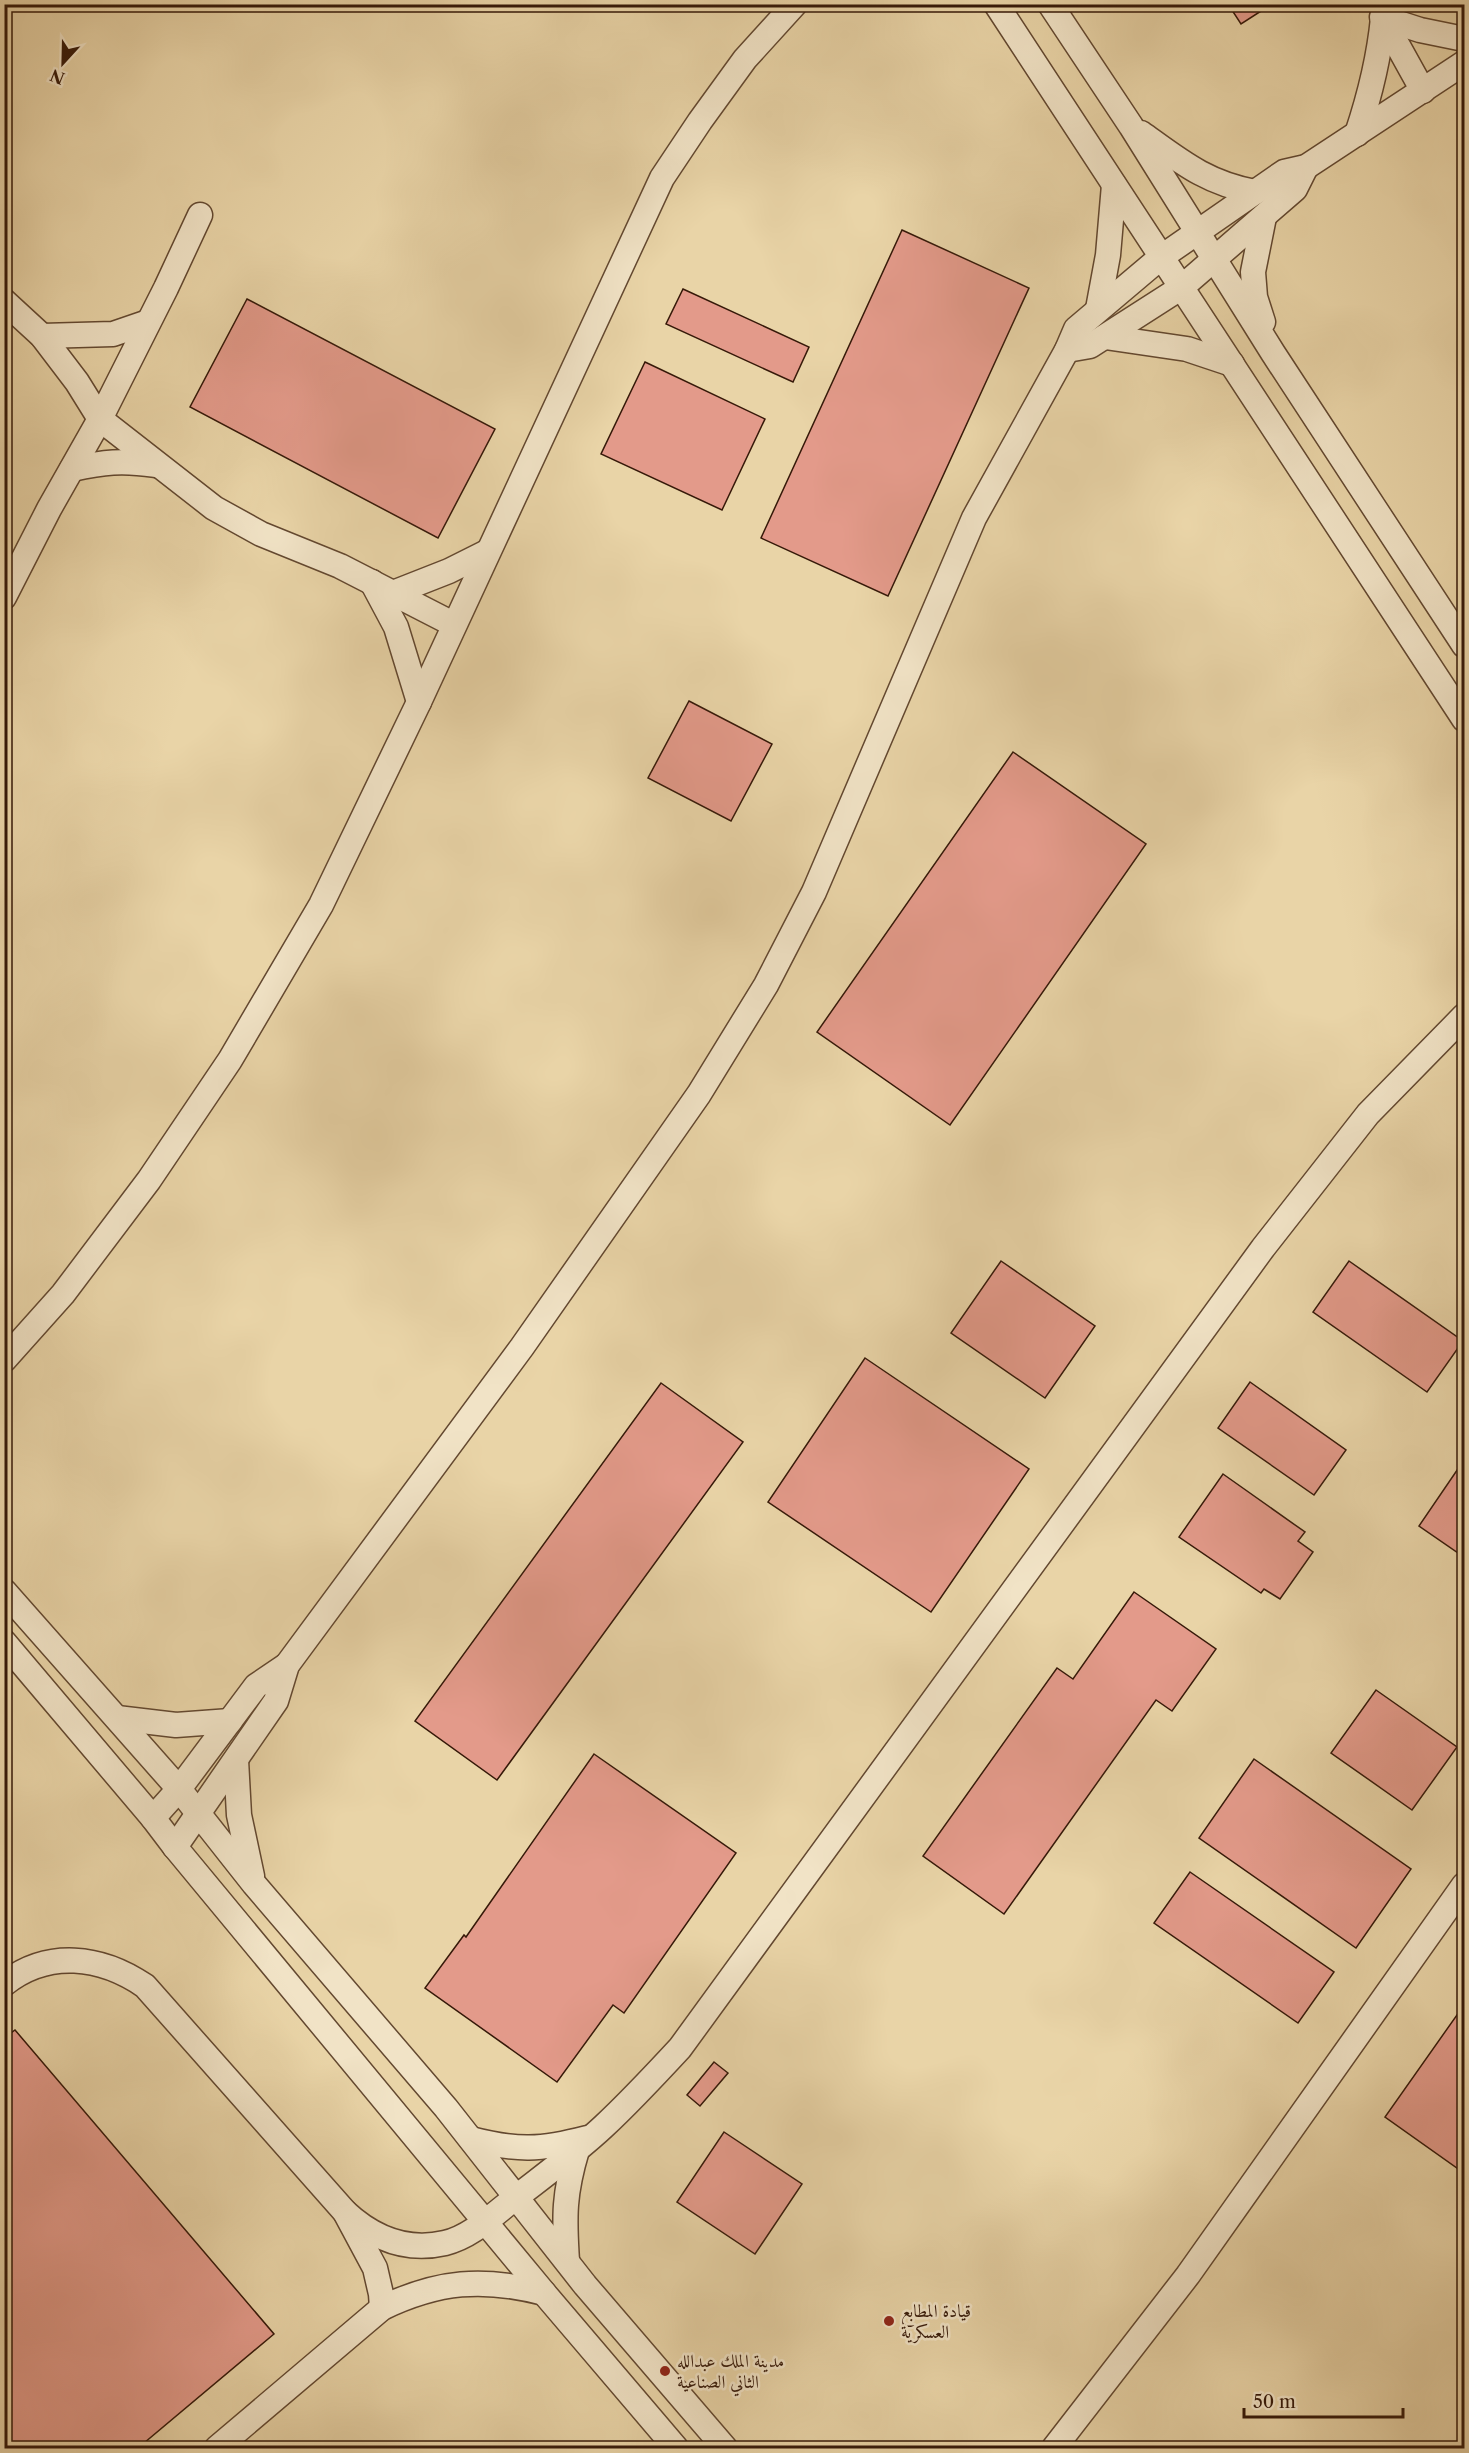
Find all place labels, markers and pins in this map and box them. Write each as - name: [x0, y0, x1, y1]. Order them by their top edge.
- place label: قيادة المطابع العسكرية: [901, 2300, 971, 2344]
- marker: قيادة المطابع العسكرية: [882, 2314, 896, 2328]
- place label: مدينة الملك عبدالله الثاني الصناعية: [677, 2350, 784, 2397]
- marker: مدينة الملك عبدالله الثاني الصناعية: [658, 2364, 672, 2378]

